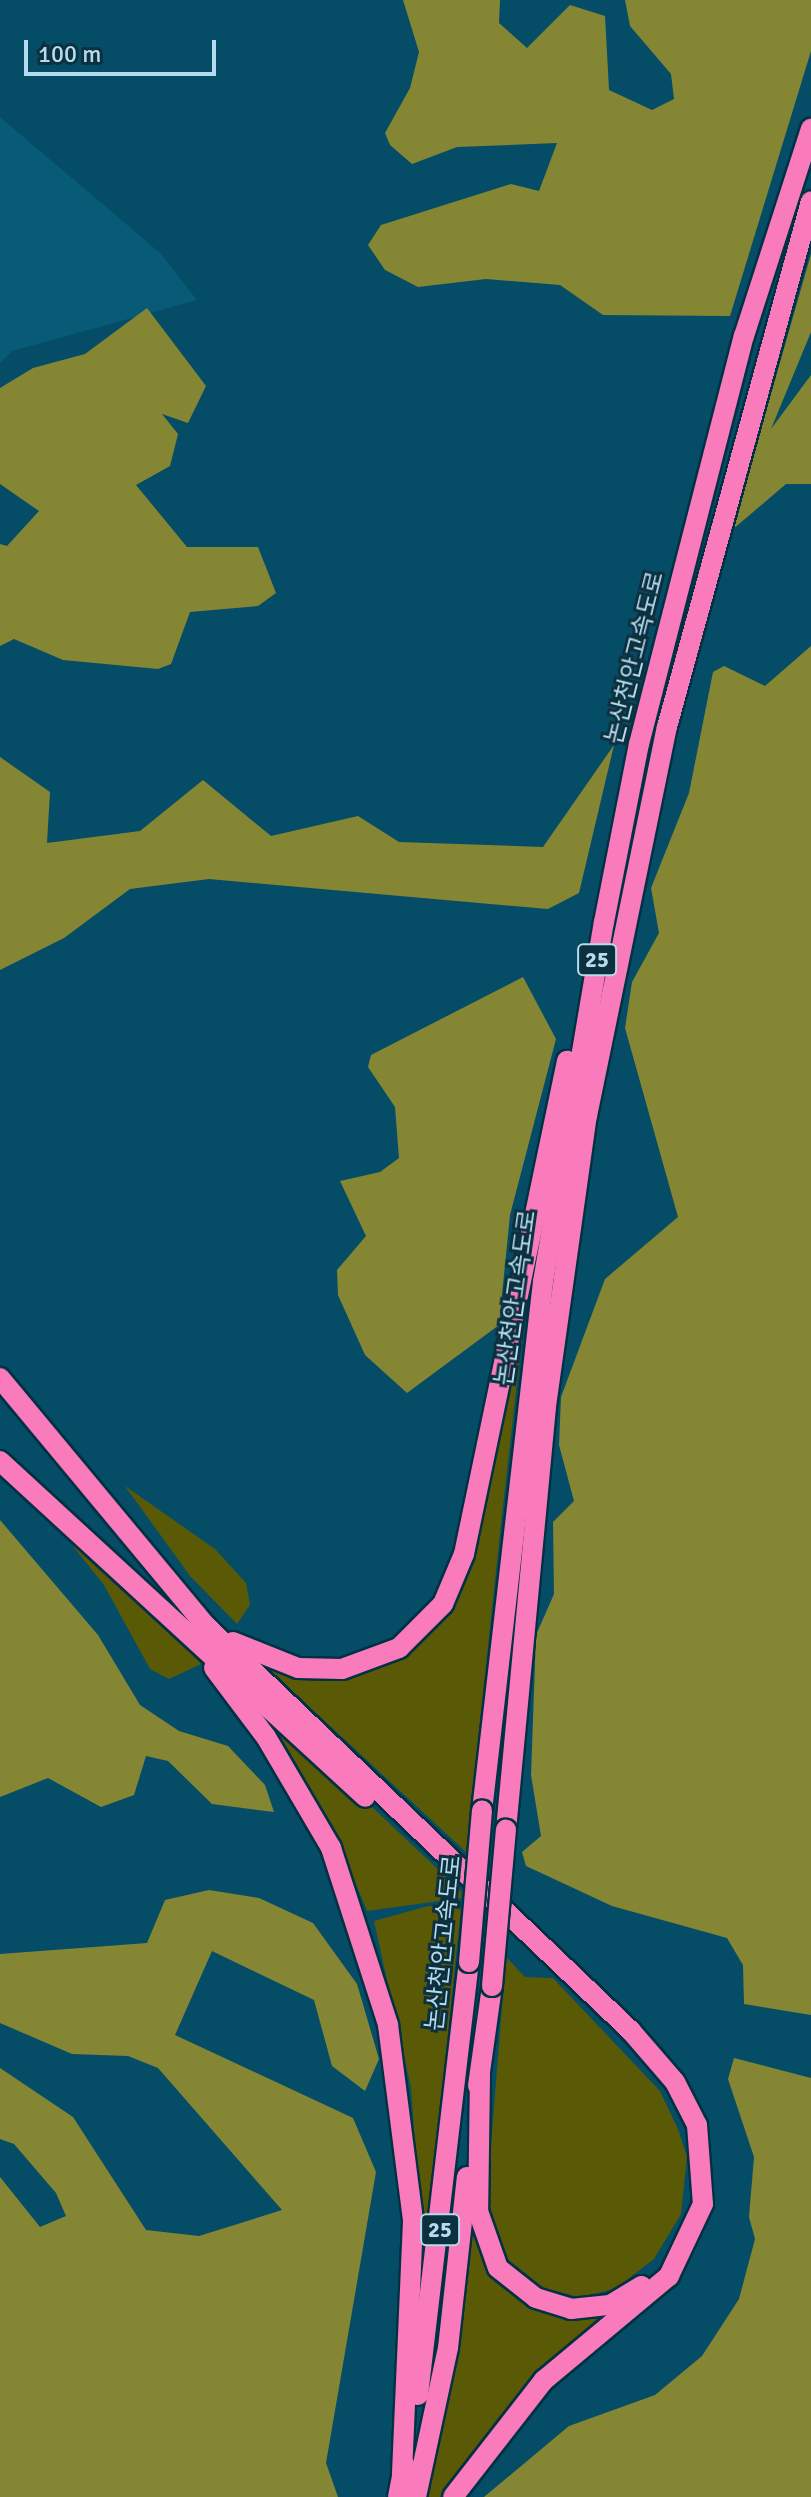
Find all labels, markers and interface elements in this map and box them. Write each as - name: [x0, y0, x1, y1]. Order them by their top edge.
- scale bar: [28, 24, 220, 74]
- text: 100 m: [38, 39, 101, 69]
- street label: 논산천안고속도로: [600, 569, 670, 747]
- road number: 25: [577, 942, 617, 978]
- street label: 논산천안고속도로: [489, 1209, 543, 1387]
- street label: 논산천안고속도로: [420, 1854, 468, 2032]
- road number: 25: [420, 2212, 460, 2248]

